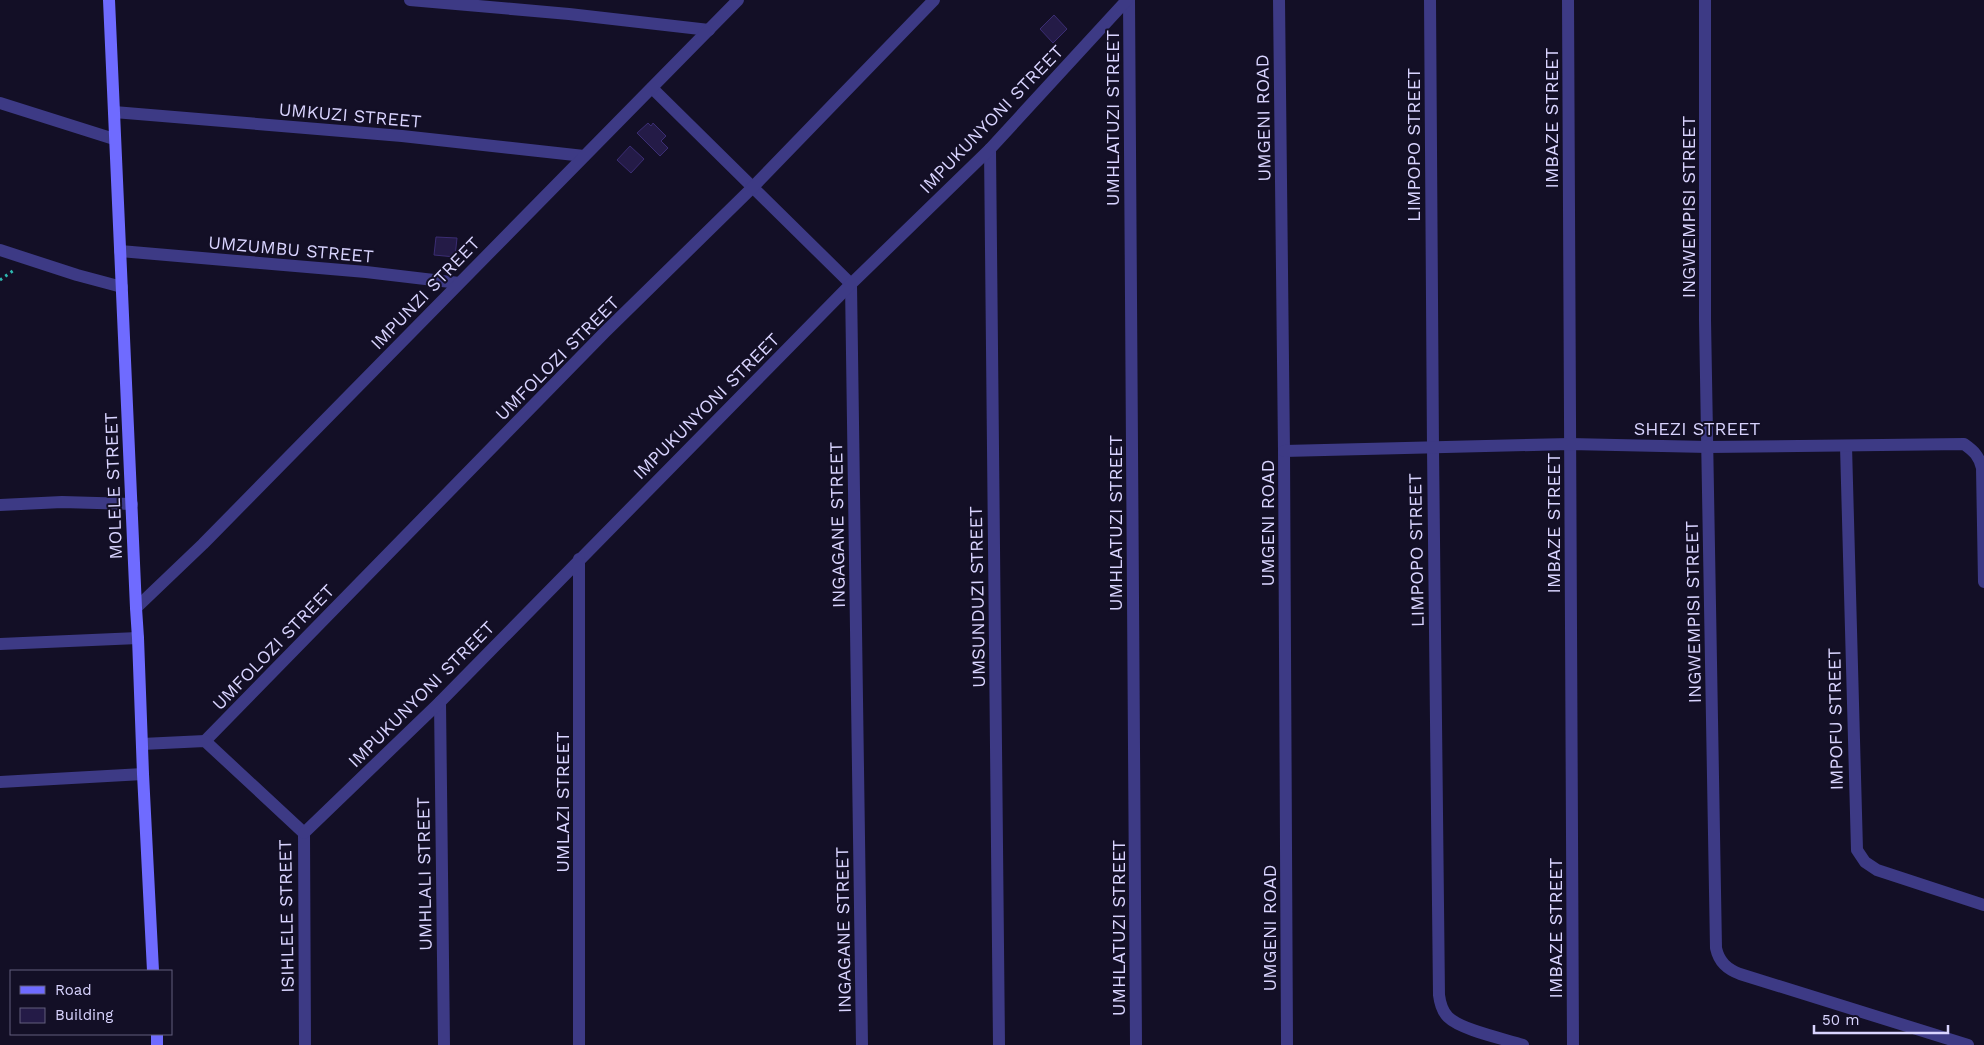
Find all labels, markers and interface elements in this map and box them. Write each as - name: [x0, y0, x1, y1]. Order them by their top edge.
- street label: UMHLATUZI STREET: [1102, 30, 1123, 206]
- street label: IMPUKUNYONI STREET: [915, 40, 1067, 197]
- street label: IMBAZE STREET: [1541, 47, 1562, 188]
- street label: UMGENI ROAD: [1251, 54, 1275, 182]
- street label: LIMPOPO STREET: [1403, 68, 1424, 222]
- street label: UMKUZI STREET: [278, 98, 422, 132]
- street label: INGWEMPISI STREET: [1678, 116, 1699, 298]
- street label: UMZUMBU STREET: [207, 231, 375, 267]
- street label: IMPUNZI STREET: [366, 232, 484, 354]
- street label: UMFOLOZI STREET: [491, 292, 623, 424]
- street label: IMPUKUNYONI STREET: [629, 329, 783, 483]
- street label: MOLELE STREET: [100, 412, 126, 560]
- street label: SHEZI STREET: [1634, 418, 1760, 439]
- street label: UMHLATUZI STREET: [1105, 435, 1126, 611]
- street label: INGAGANE STREET: [825, 441, 849, 608]
- street label: IMBAZE STREET: [1543, 452, 1564, 593]
- street label: UMGENI ROAD: [1257, 459, 1278, 587]
- street label: LIMPOPO STREET: [1404, 473, 1428, 627]
- street label: UMSUNDUZI STREET: [965, 506, 989, 688]
- street label: INGWEMPISI STREET: [1681, 520, 1705, 703]
- street label: UMFOLOZI STREET: [208, 580, 338, 714]
- street label: IMPUKUNYONI STREET: [344, 617, 498, 771]
- street label: IMPOFU STREET: [1823, 647, 1847, 791]
- street label: UMLAZI STREET: [552, 731, 573, 873]
- street label: UMHLALI STREET: [412, 797, 436, 951]
- street label: ISIHLELE STREET: [274, 839, 298, 993]
- street label: UMHLATUZI STREET: [1108, 840, 1129, 1016]
- street label: INGAGANE STREET: [831, 846, 855, 1013]
- street label: IMBAZE STREET: [1545, 857, 1566, 998]
- street label: UMGENI ROAD: [1259, 864, 1280, 992]
- legend: [10, 970, 172, 1035]
- text: Road: [55, 981, 92, 999]
- scale bar: [1814, 1002, 1948, 1034]
- text: Building: [55, 1006, 113, 1024]
- text: 50 m: [1822, 1011, 1859, 1029]

